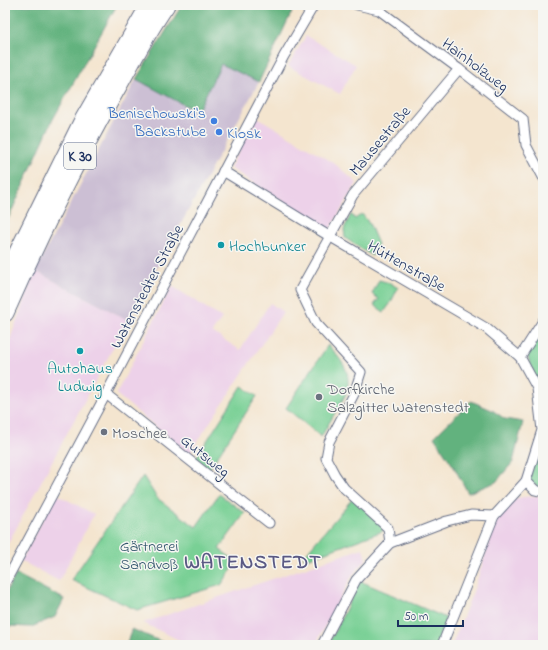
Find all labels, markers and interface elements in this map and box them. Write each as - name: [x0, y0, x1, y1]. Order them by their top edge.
- street label: Hainholzweg: [436, 32, 513, 99]
- street label: Mausestraße: [344, 100, 418, 182]
- place label: Benischowski's Backstube: [107, 102, 207, 144]
- marker: Benischowski's Backstube: [209, 116, 219, 126]
- place label: Kiosk: [227, 122, 262, 146]
- marker: Kiosk: [214, 127, 224, 137]
- road number: K 30: [64, 143, 96, 169]
- street label: Watenstedter Straße: [105, 220, 191, 353]
- place label: Hochbunker: [229, 235, 306, 259]
- street label: Hüttenstraße: [362, 235, 450, 299]
- marker: Hochbunker: [216, 240, 226, 250]
- marker: Autohaus Ludwig: [75, 346, 85, 356]
- place label: Autohaus Ludwig: [47, 357, 113, 399]
- place label: Dorfkirche Salzgitter Watenstedt: [326, 378, 469, 420]
- marker: Dorfkirche Salzgitter Watenstedt: [314, 392, 324, 402]
- place label: Moschee: [112, 422, 168, 446]
- marker: Moschee: [99, 427, 109, 437]
- street label: Gutsweg: [175, 429, 235, 484]
- park label: Gärtnerei Sandvoß: [120, 535, 178, 577]
- district label: WATENSTEDT: [184, 549, 322, 578]
- scale bar: [398, 602, 463, 628]
- text: 50 m: [404, 608, 428, 626]

